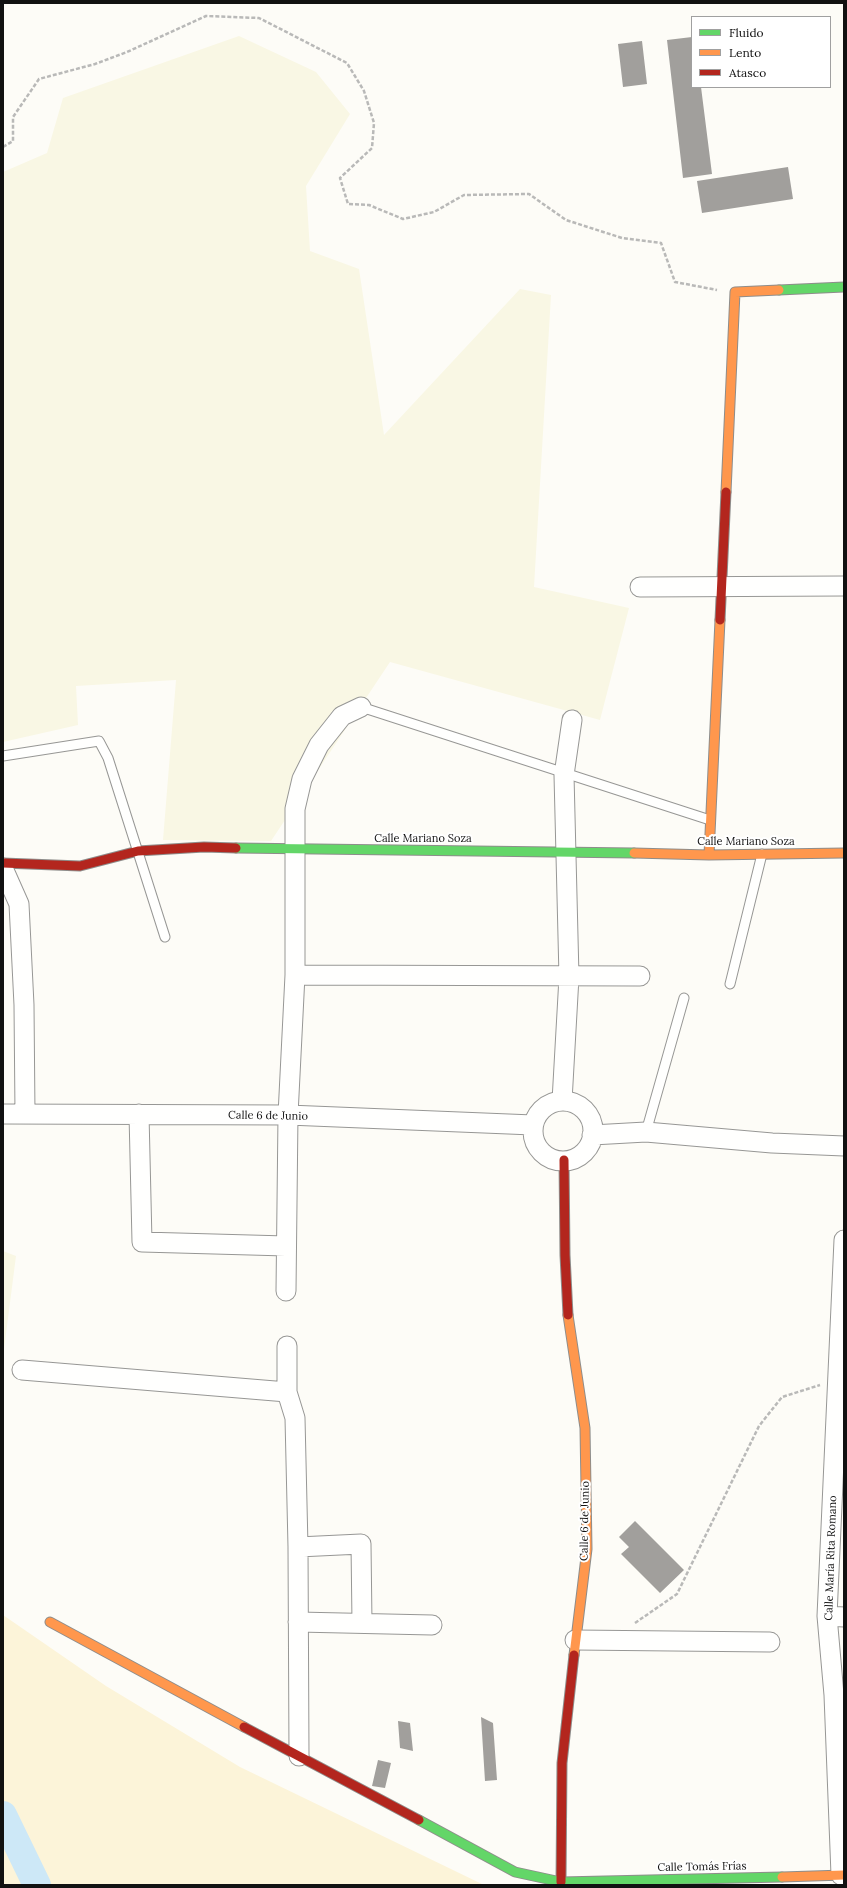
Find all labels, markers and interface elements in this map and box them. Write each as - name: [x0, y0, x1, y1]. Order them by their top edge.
- legend: [691, 16, 831, 88]
- text: Fluido: [729, 25, 764, 40]
- text: Lento: [729, 45, 761, 60]
- text: Atasco: [729, 65, 766, 80]
- street label: Calle Mariano Soza: [374, 832, 472, 846]
- street label: Calle Mariano Soza: [697, 835, 795, 849]
- street label: Calle 6 de Junio: [228, 1109, 308, 1123]
- street label: Calle 6 de Junio: [578, 1481, 592, 1561]
- street label: Calle María Rita Romano: [822, 1495, 840, 1621]
- street label: Calle Tomás Frías: [657, 1860, 747, 1874]

